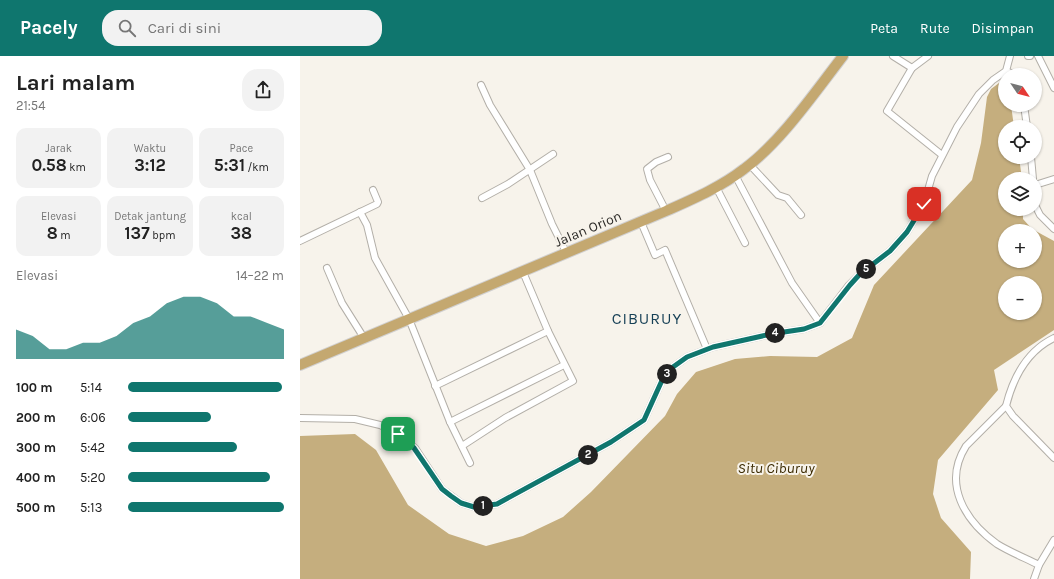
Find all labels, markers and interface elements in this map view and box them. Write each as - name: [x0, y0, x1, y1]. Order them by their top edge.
- search box: [102, 10, 382, 46]
- text: Pacely: [20, 17, 78, 39]
- icon: search: [116, 17, 138, 39]
- text: Cari di sini: [148, 19, 221, 37]
- text: Peta: [870, 20, 898, 37]
- text: Rute: [920, 20, 950, 37]
- text: Disimpan: [972, 20, 1034, 37]
- north arrow: [998, 68, 1042, 112]
- map controls: [998, 68, 1042, 320]
- button: share: [242, 69, 284, 111]
- text: Lari malam: [16, 70, 135, 96]
- text: 21:54: [16, 98, 45, 113]
- button: locate: [998, 120, 1042, 164]
- text: Jarak: [45, 142, 72, 155]
- text: Waktu: [134, 142, 166, 155]
- text: Pace: [230, 142, 253, 155]
- text: 0.58: [31, 155, 67, 175]
- text: 3:12: [134, 155, 166, 175]
- text: 5:31: [214, 155, 245, 175]
- text: km: [67, 161, 86, 174]
- text: /km: [245, 161, 269, 174]
- button: layers: [998, 172, 1042, 216]
- pin: [907, 187, 941, 221]
- icon: check: [913, 193, 935, 215]
- street label: Jalan Orion: [552, 207, 624, 251]
- text: Elevasi: [41, 210, 76, 223]
- text: Detak jantung: [114, 210, 186, 223]
- text: kcal: [231, 210, 252, 223]
- text: 8: [47, 223, 58, 243]
- text: 137: [125, 223, 150, 243]
- text: 38: [231, 223, 252, 243]
- button: +: [998, 224, 1042, 268]
- text: m: [58, 229, 71, 242]
- text: bpm: [150, 229, 175, 242]
- pin: 5: [856, 259, 876, 279]
- text: 5: [863, 262, 869, 275]
- text: Elevasi: [16, 268, 58, 283]
- text: 14–22 m: [236, 268, 284, 283]
- button: −: [998, 276, 1042, 320]
- district label: CIBURUY: [612, 309, 682, 328]
- pin: 4: [765, 323, 785, 343]
- text: 4: [772, 326, 778, 339]
- pin: 3: [657, 364, 677, 384]
- text: 3: [664, 367, 670, 380]
- text: 100 m: [16, 380, 53, 395]
- text: 5:14: [80, 380, 102, 395]
- text: 200 m: [16, 410, 56, 425]
- text: 6:06: [80, 410, 106, 425]
- pin: [381, 417, 415, 451]
- icon: arrive: [387, 423, 409, 445]
- text: 300 m: [16, 440, 56, 455]
- text: 5:42: [80, 440, 105, 455]
- pin: 2: [578, 445, 598, 465]
- text: 2: [585, 448, 591, 461]
- water label: Situ Ciburuy: [738, 459, 815, 477]
- text: 400 m: [16, 470, 56, 485]
- text: 5:20: [80, 470, 106, 485]
- pin: 1: [473, 496, 493, 516]
- text: 1: [481, 499, 485, 512]
- text: 500 m: [16, 500, 56, 515]
- text: 5:13: [80, 500, 102, 515]

